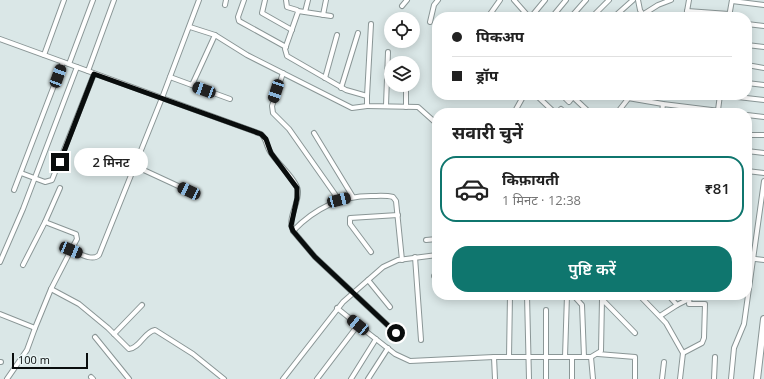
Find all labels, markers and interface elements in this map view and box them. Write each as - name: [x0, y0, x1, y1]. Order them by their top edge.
- map controls: [384, 12, 420, 92]
- button: locate: [384, 12, 420, 48]
- text: पिकअप: [476, 26, 524, 46]
- button: layers: [384, 56, 420, 92]
- car: [48, 63, 68, 89]
- text: ड्रॉप: [476, 65, 498, 85]
- car: [267, 78, 285, 104]
- car: [191, 80, 217, 100]
- text: सवारी चुनें: [452, 120, 523, 144]
- callout: 2 मिनट: [74, 148, 148, 176]
- route end: [51, 153, 69, 171]
- text: 2 मिनट: [92, 153, 130, 171]
- text: किफ़ायती: [502, 169, 559, 189]
- icon: car: [454, 171, 490, 207]
- text: ₹81: [704, 178, 730, 198]
- car: [176, 180, 202, 202]
- car: [326, 191, 352, 209]
- text: 1 मिनट · 12:38: [502, 191, 581, 209]
- car: [58, 240, 84, 260]
- button: पुष्टि करें: [452, 246, 732, 292]
- car: [345, 313, 371, 337]
- route start: [387, 324, 405, 342]
- scale bar: [12, 351, 88, 370]
- text: 100 m: [18, 352, 50, 367]

